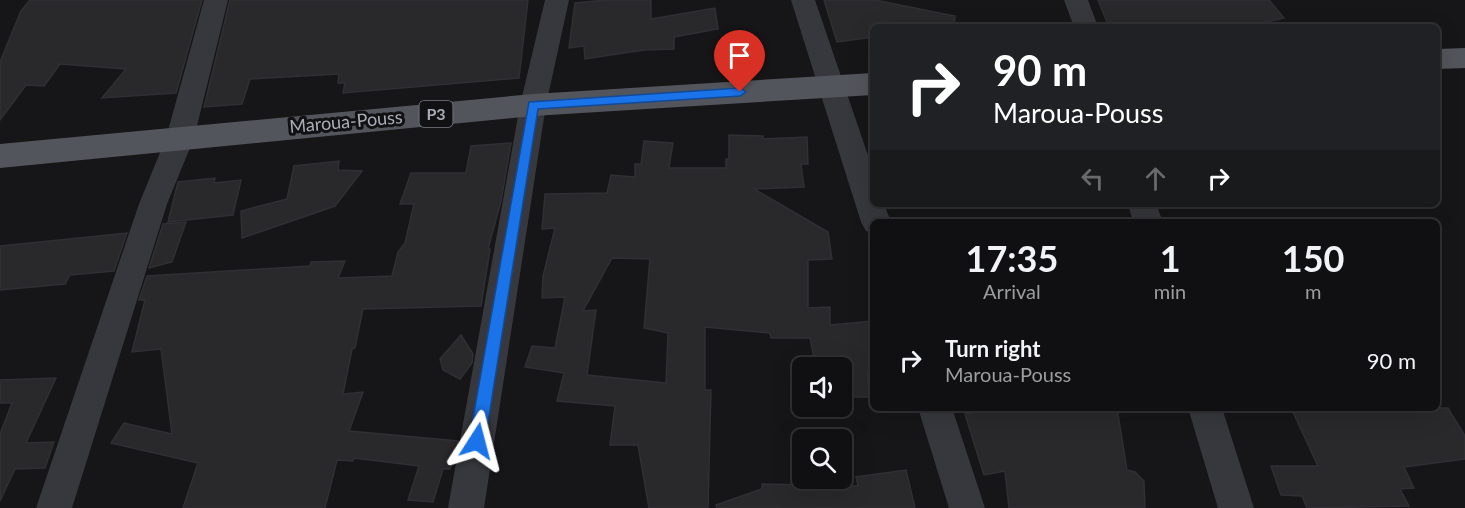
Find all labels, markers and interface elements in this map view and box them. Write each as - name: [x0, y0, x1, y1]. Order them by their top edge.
- pin: [714, 30, 765, 92]
- icon: arrive: [723, 39, 756, 72]
- text: 90 m: [993, 45, 1087, 95]
- icon: right: [894, 48, 972, 126]
- text: Maroua-Pouss: [993, 96, 1163, 129]
- road number: P3: [420, 101, 452, 127]
- street label: Maroua-Pouss: [288, 105, 404, 137]
- icon: left: [1076, 162, 1109, 195]
- icon: ahead: [1139, 162, 1172, 195]
- icon: right: [1202, 162, 1235, 195]
- text: 17:35: [966, 236, 1058, 280]
- text: 1: [1160, 236, 1181, 280]
- text: 150: [1282, 236, 1344, 280]
- text: Arrival: [983, 279, 1041, 303]
- text: min: [1154, 279, 1186, 303]
- text: m: [1305, 279, 1321, 303]
- text: Turn right: [945, 335, 1040, 362]
- icon: right: [894, 344, 927, 377]
- text: 90 m: [1367, 347, 1416, 374]
- map controls: [792, 357, 852, 489]
- button: sound: [792, 357, 852, 417]
- text: Maroua-Pouss: [945, 362, 1071, 386]
- position arrow: [445, 409, 509, 473]
- button: search: [792, 429, 852, 489]

